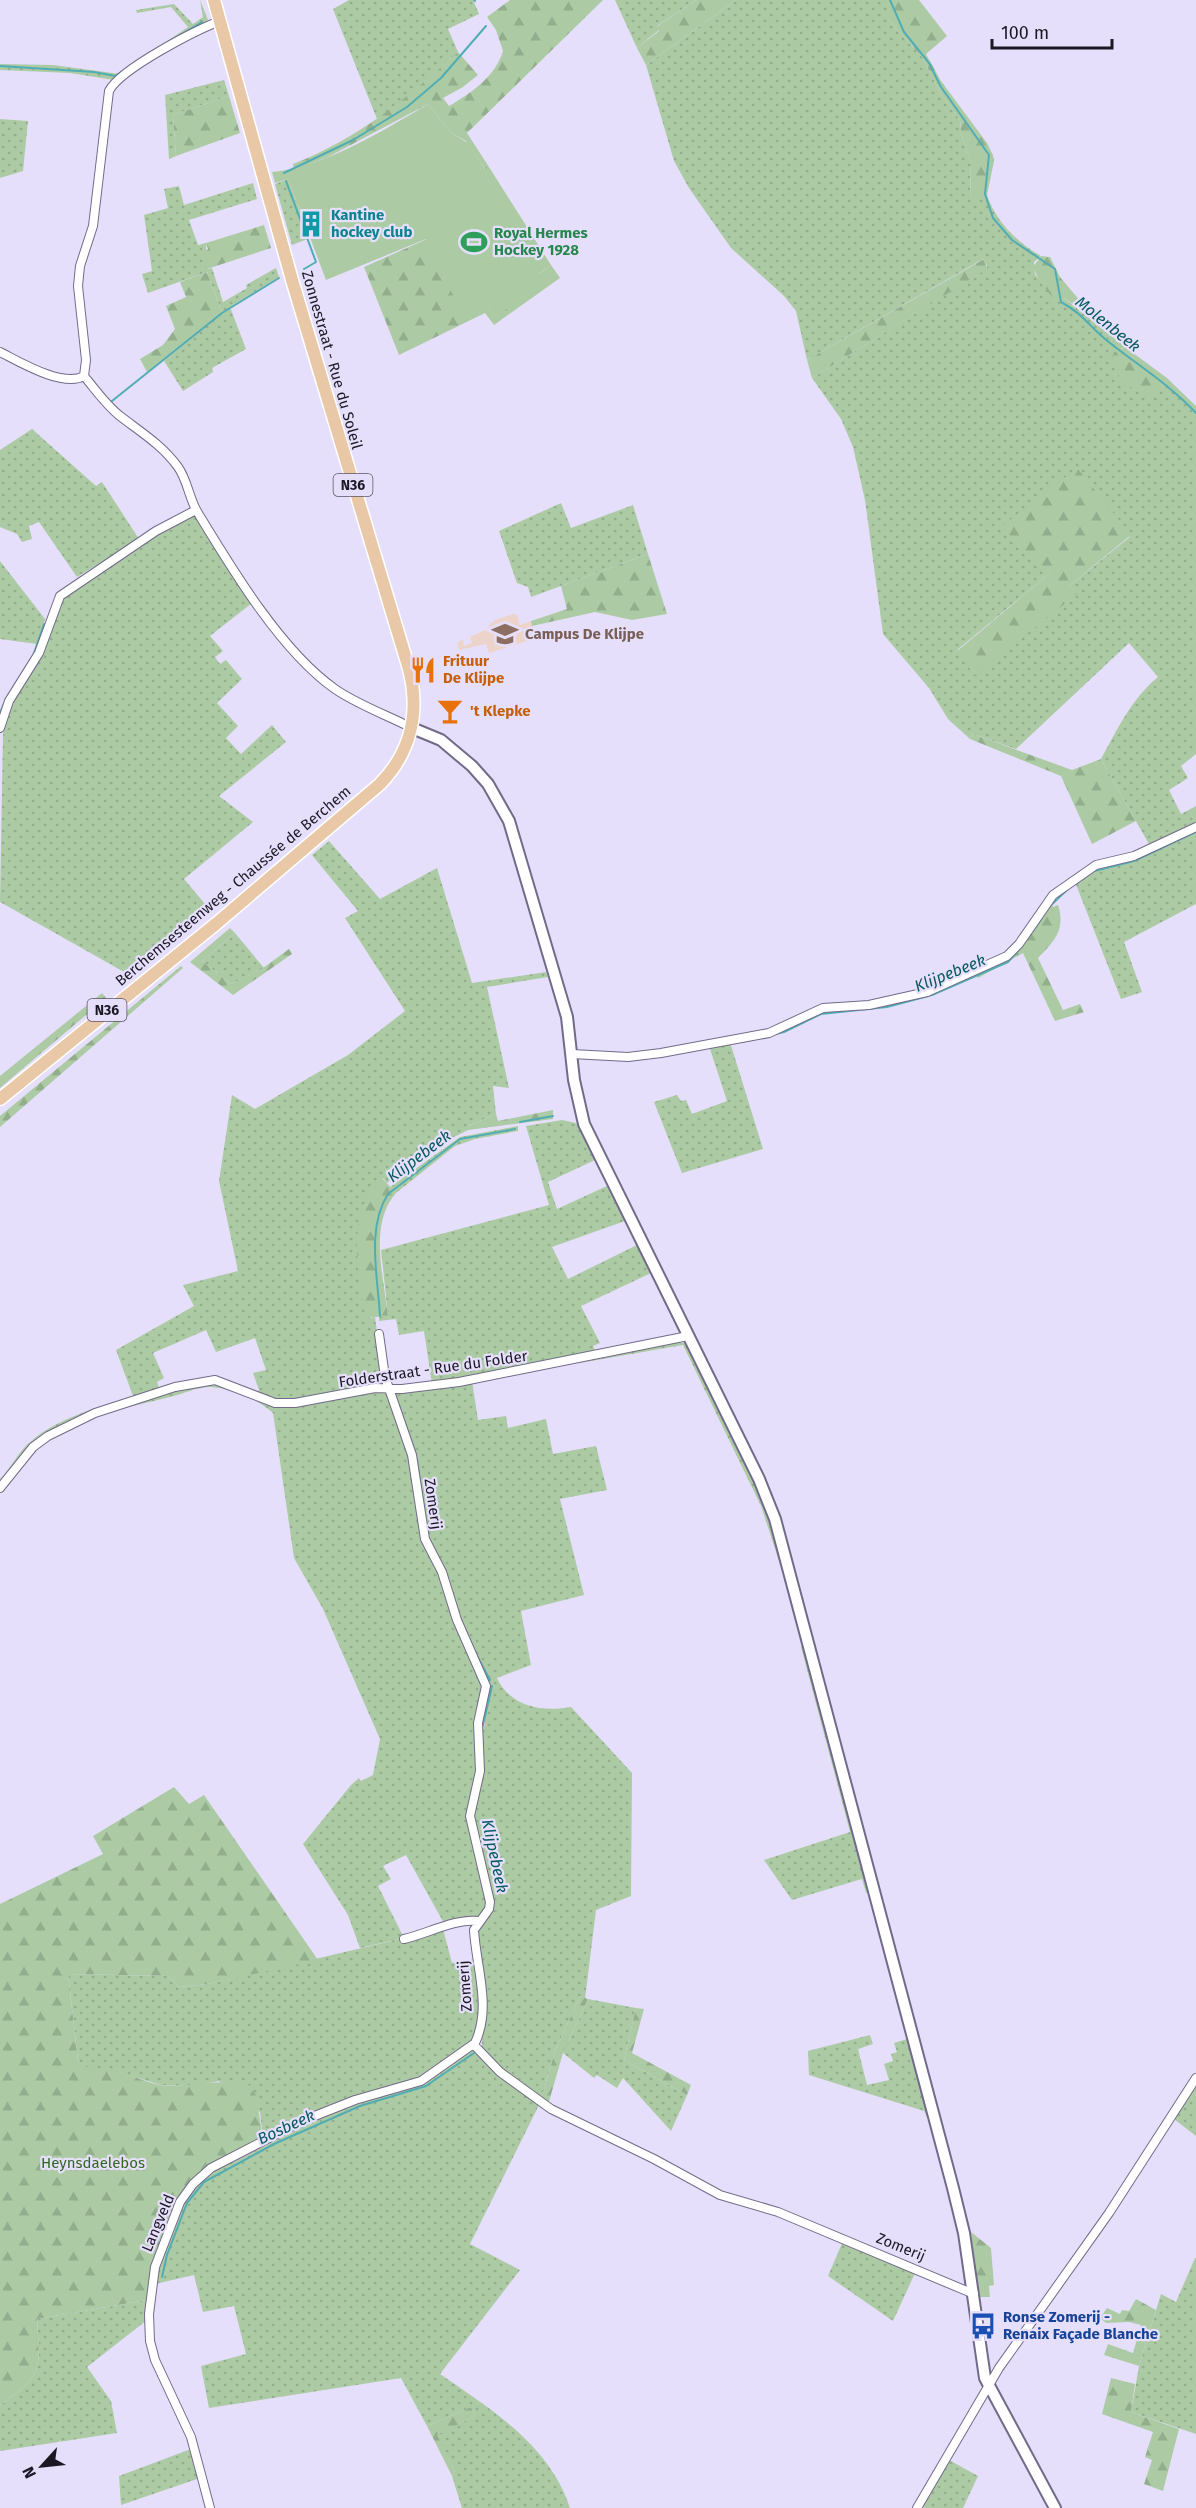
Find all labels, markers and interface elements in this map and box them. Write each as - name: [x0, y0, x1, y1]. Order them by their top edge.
- scale bar: [992, 12, 1112, 50]
- text: 100 m: [1001, 22, 1049, 44]
- place label: Kantine hockey club: [331, 206, 412, 241]
- building icon: Kantine hockey club: [296, 209, 326, 239]
- place label: Royal Hermes Hockey 1928: [494, 224, 588, 259]
- sports icon: Royal Hermes Hockey 1928: [459, 227, 489, 257]
- street label: Zonnestraat - Rue du Soleil: [298, 269, 366, 452]
- water label: Molenbeek: [1072, 292, 1145, 356]
- road number: N36: [334, 474, 372, 496]
- school or university icon: Campus De Klijpe: [490, 619, 520, 649]
- place label: Campus De Klijpe: [525, 625, 644, 643]
- place label: Frituur De Klijpe: [443, 652, 504, 687]
- restaurant icon: Frituur De Klijpe: [408, 655, 438, 685]
- bar icon: 't Klepke: [435, 696, 465, 726]
- place label: 't Klepke: [470, 702, 531, 720]
- street label: Berchemsesteenweg - Chaussée de Berchem: [112, 782, 354, 990]
- water label: Klijpebeek: [912, 950, 989, 996]
- road number: N36: [88, 999, 126, 1021]
- water label: Klijpebeek: [383, 1126, 455, 1186]
- street label: Folderstraat - Rue du Folder: [337, 1347, 529, 1391]
- street label: Zomerij: [421, 1477, 445, 1531]
- water label: Klijpebeek: [478, 1817, 512, 1895]
- street label: Zomerij: [454, 1960, 476, 2012]
- water label: Bosbeek: [254, 2105, 318, 2148]
- park label: Heynsdaelebos: [41, 2154, 145, 2172]
- street label: Langveld: [138, 2191, 178, 2255]
- street label: Zomerij: [874, 2229, 928, 2265]
- place label: Ronse Zomerij - Renaix Façade Blanche: [1003, 2308, 1158, 2344]
- bus stop icon: Ronse Zomerij - Renaix Façade Blanche: [968, 2311, 998, 2341]
- north arrow: [12, 2436, 72, 2496]
- text: N: [18, 2464, 40, 2482]

